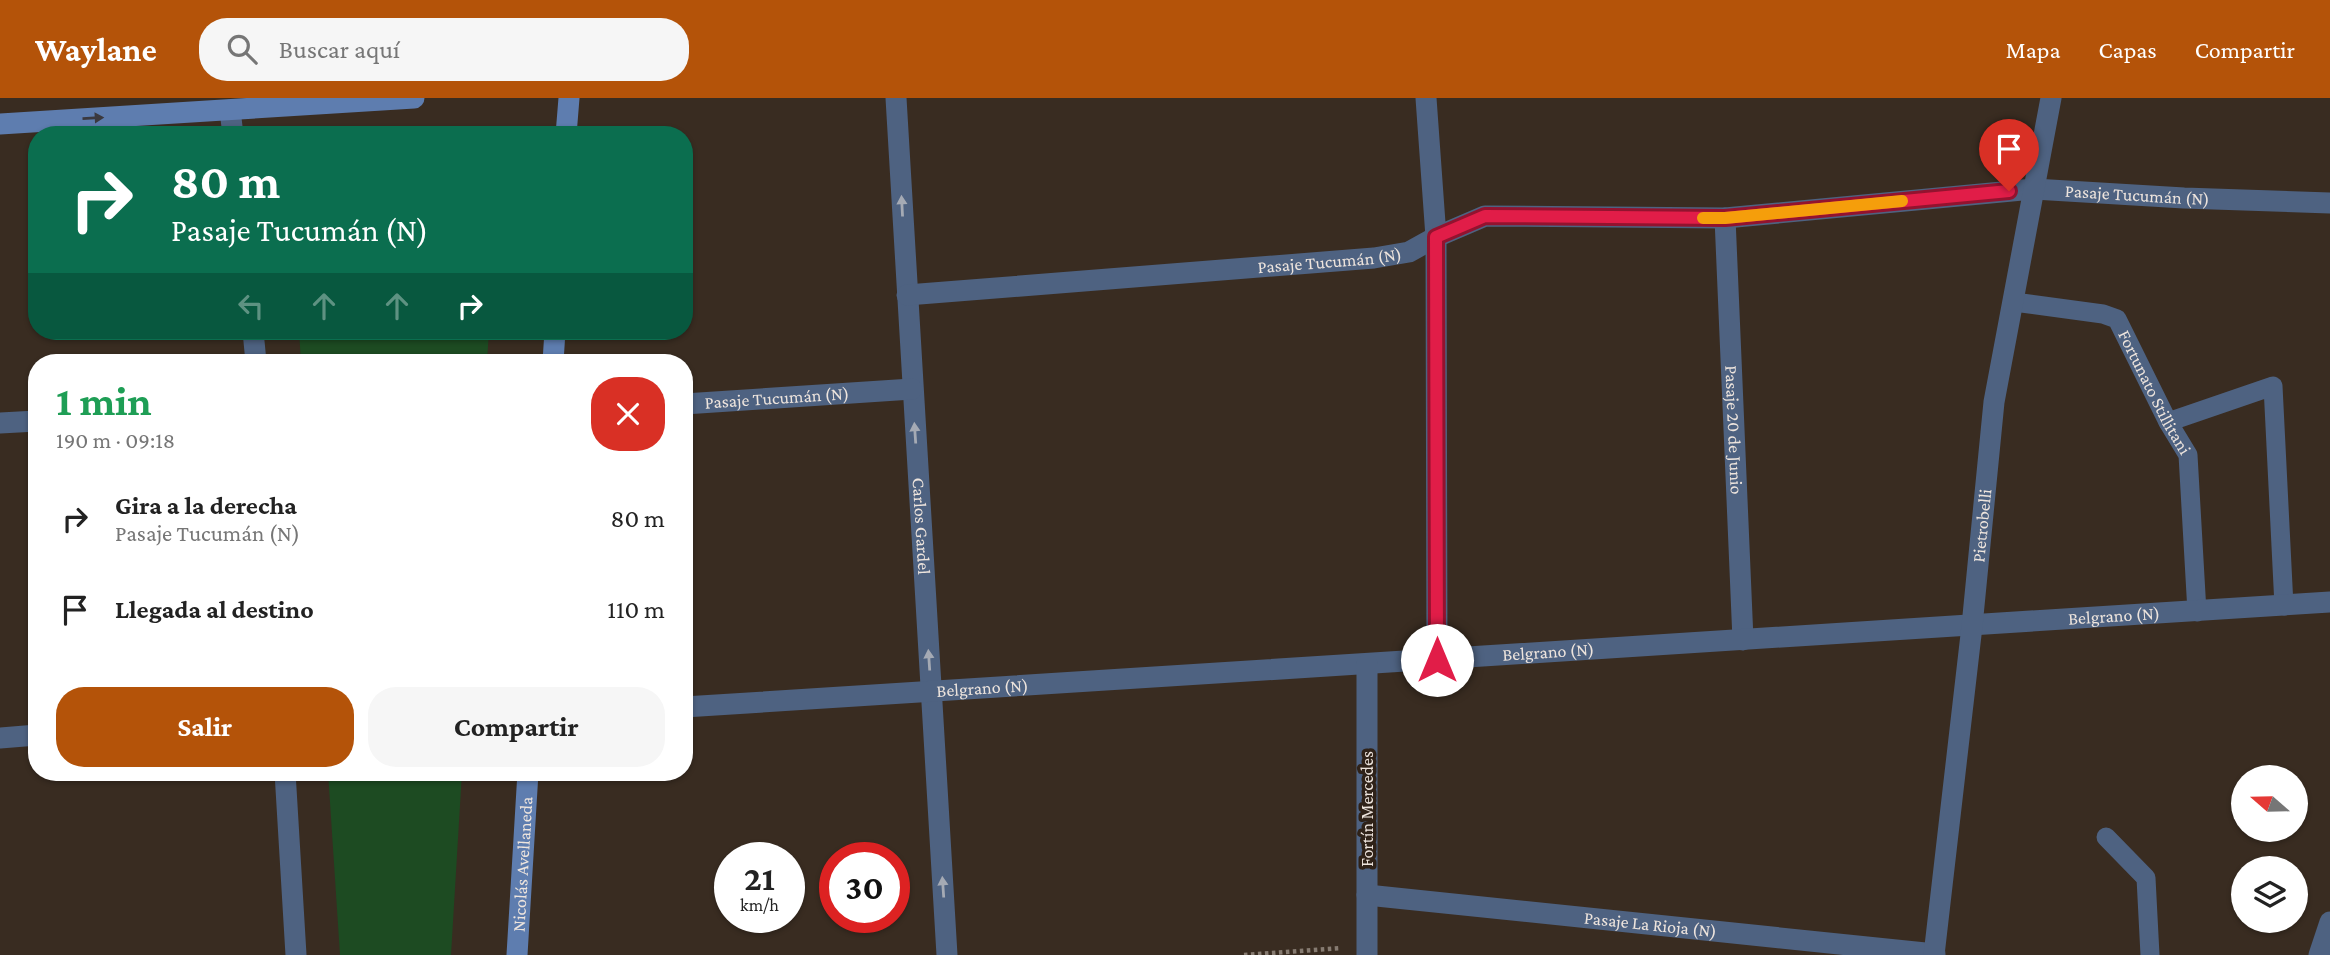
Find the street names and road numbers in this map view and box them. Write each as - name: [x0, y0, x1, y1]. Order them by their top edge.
- street label: Pasaje Tucumán (N): [2064, 181, 2210, 210]
- street label: Pasaje Tucumán (N): [1257, 243, 1403, 277]
- street label: Fortunato Stillitani: [2114, 327, 2195, 458]
- street label: Pasaje 20 de Junio: [1721, 365, 1747, 495]
- street label: Pasaje Tucumán (N): [704, 383, 850, 413]
- street label: Carlos Gardel: [909, 477, 934, 576]
- street label: Pietrobelli: [1968, 488, 1995, 563]
- street label: Belgrano (N): [2068, 603, 2161, 629]
- street label: Belgrano (N): [1502, 639, 1595, 665]
- street label: Belgrano (N): [936, 675, 1029, 701]
- street label: Fortín Mercedes: [1357, 751, 1377, 867]
- street label: Nicolás Avellaneda: [508, 796, 537, 932]
- street label: Pasaje La Rioja (N): [1583, 908, 1718, 942]

